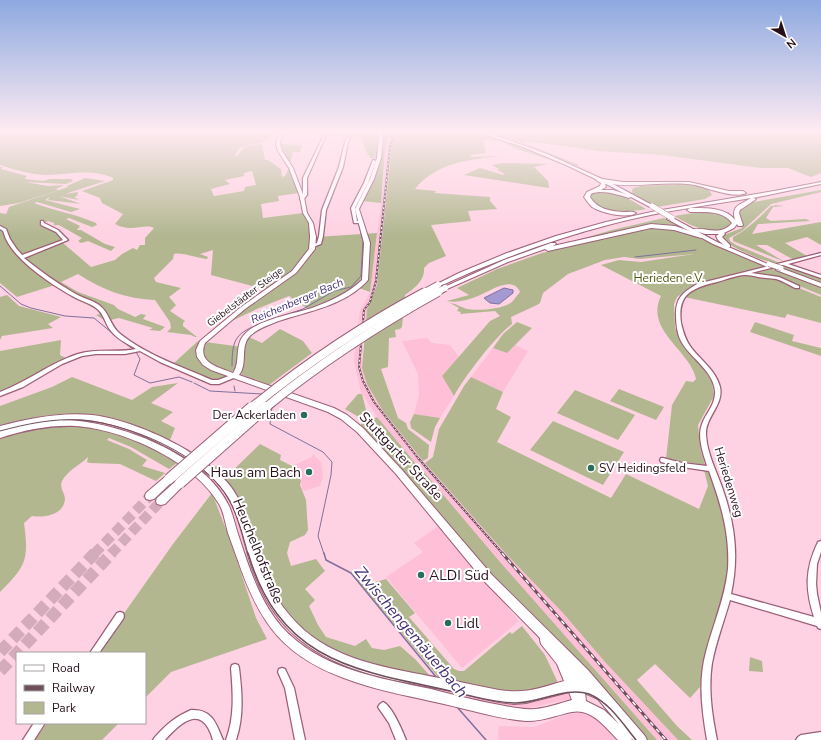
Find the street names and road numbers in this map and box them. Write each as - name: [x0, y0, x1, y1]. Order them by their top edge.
- street label: Giebelstädter Steige: [204, 264, 286, 330]
- street label: Stuttgarter Straße: [355, 408, 447, 504]
- street label: Heriedenweg: [711, 445, 747, 519]
- street label: Heuchelhofstraße: [228, 495, 288, 607]

